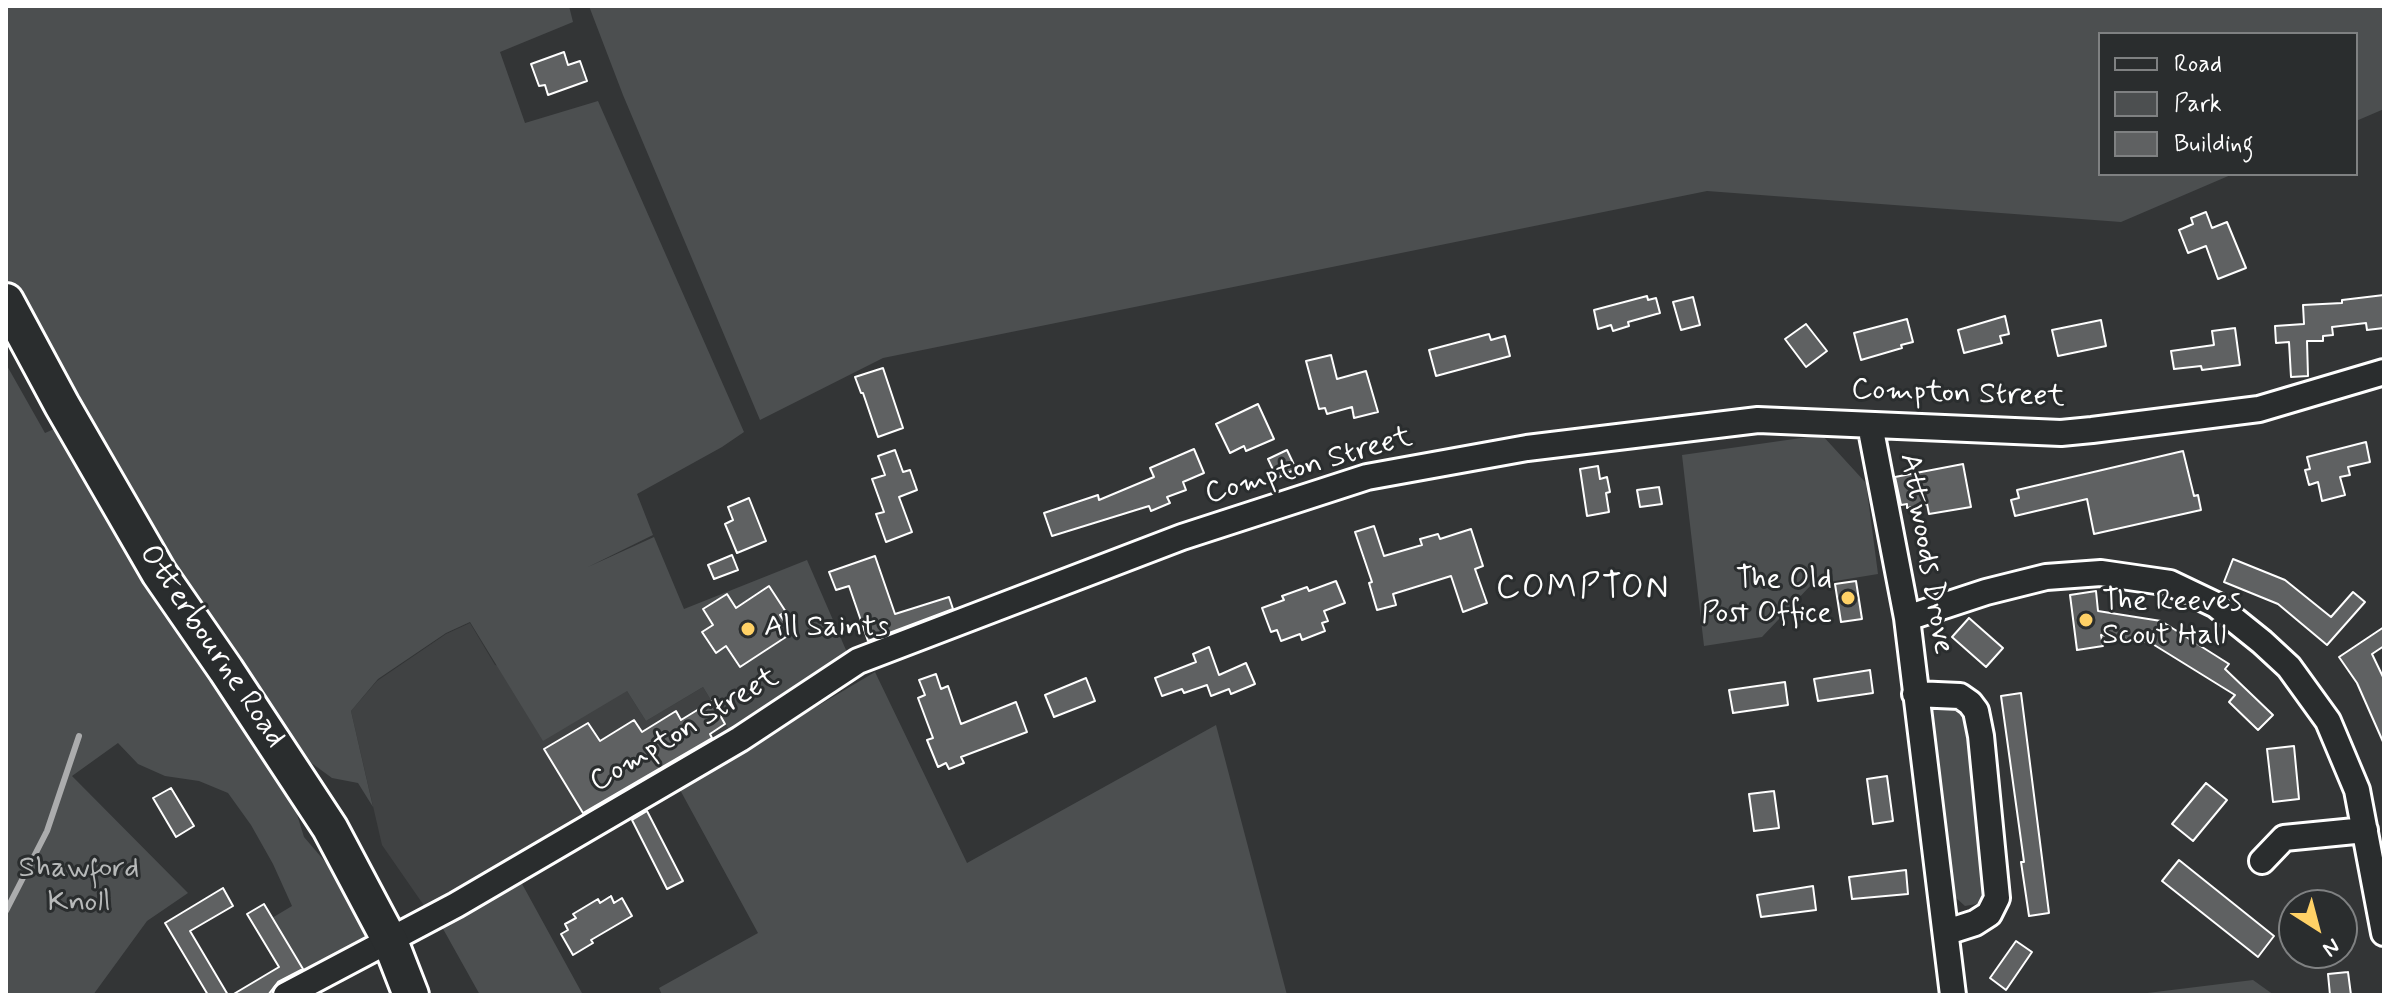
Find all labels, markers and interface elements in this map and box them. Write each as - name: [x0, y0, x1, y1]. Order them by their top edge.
- legend: [2098, 32, 2358, 176]
- text: Road: [2174, 49, 2222, 80]
- text: Park: [2174, 89, 2222, 120]
- text: Building: [2174, 129, 2254, 160]
- street label: Compton Street: [1851, 373, 2065, 417]
- street label: Compton Street: [1201, 420, 1417, 514]
- street label: Attwoods Drove: [1890, 451, 1960, 657]
- street label: Otterbourne Road: [130, 539, 292, 755]
- place label: The Old Post Office: [1701, 563, 1832, 634]
- district label: COMPTON: [1494, 570, 1672, 610]
- place label: The Reeves Scout Hall: [2102, 585, 2242, 656]
- marker: The Old Post Office: [1839, 589, 1857, 607]
- place label: All Saints: [764, 611, 889, 647]
- marker: The Reeves Scout Hall: [2077, 611, 2095, 629]
- marker: All Saints: [739, 620, 757, 638]
- street label: Compton Street: [584, 661, 786, 801]
- park label: Shawford Knoll: [19, 852, 139, 922]
- north arrow: [2278, 889, 2358, 969]
- text: N: [2317, 931, 2345, 962]

